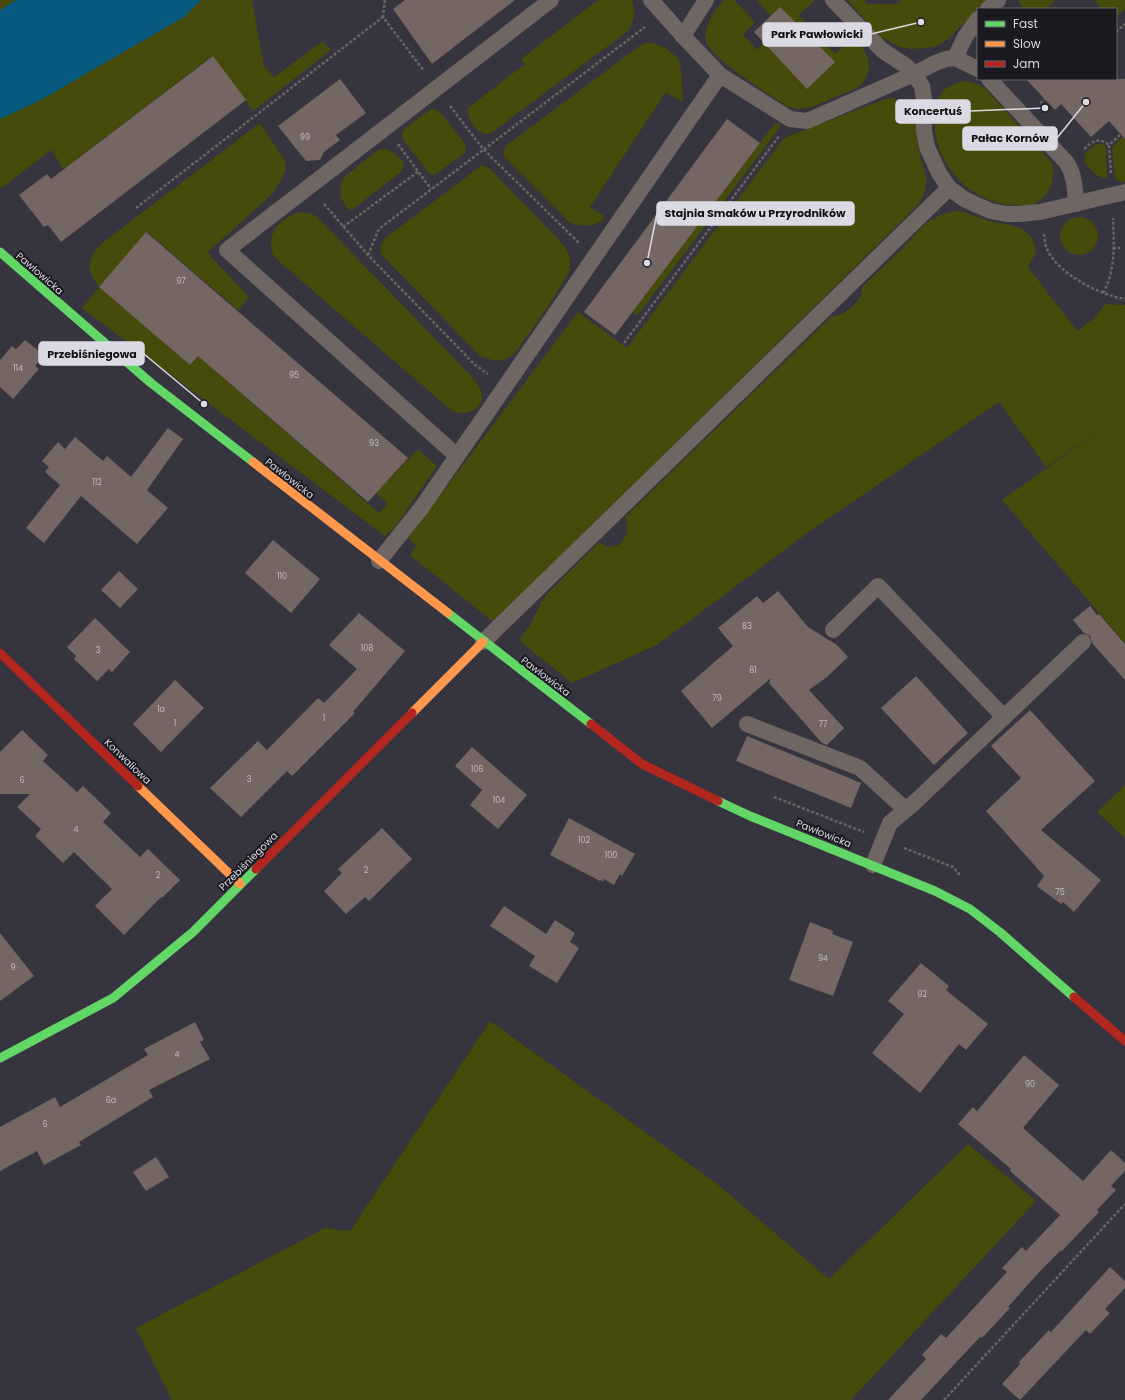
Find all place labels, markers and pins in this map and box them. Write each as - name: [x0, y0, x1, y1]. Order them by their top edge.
- callout: Park Pawłowicki: [763, 23, 871, 46]
- callout: Koncertuś: [896, 100, 970, 123]
- callout: Pałac Kornów: [963, 127, 1057, 150]
- callout: Stajnia Smaków u Przyrodników: [657, 202, 854, 225]
- callout: Przebiśniegowa: [39, 342, 144, 365]

